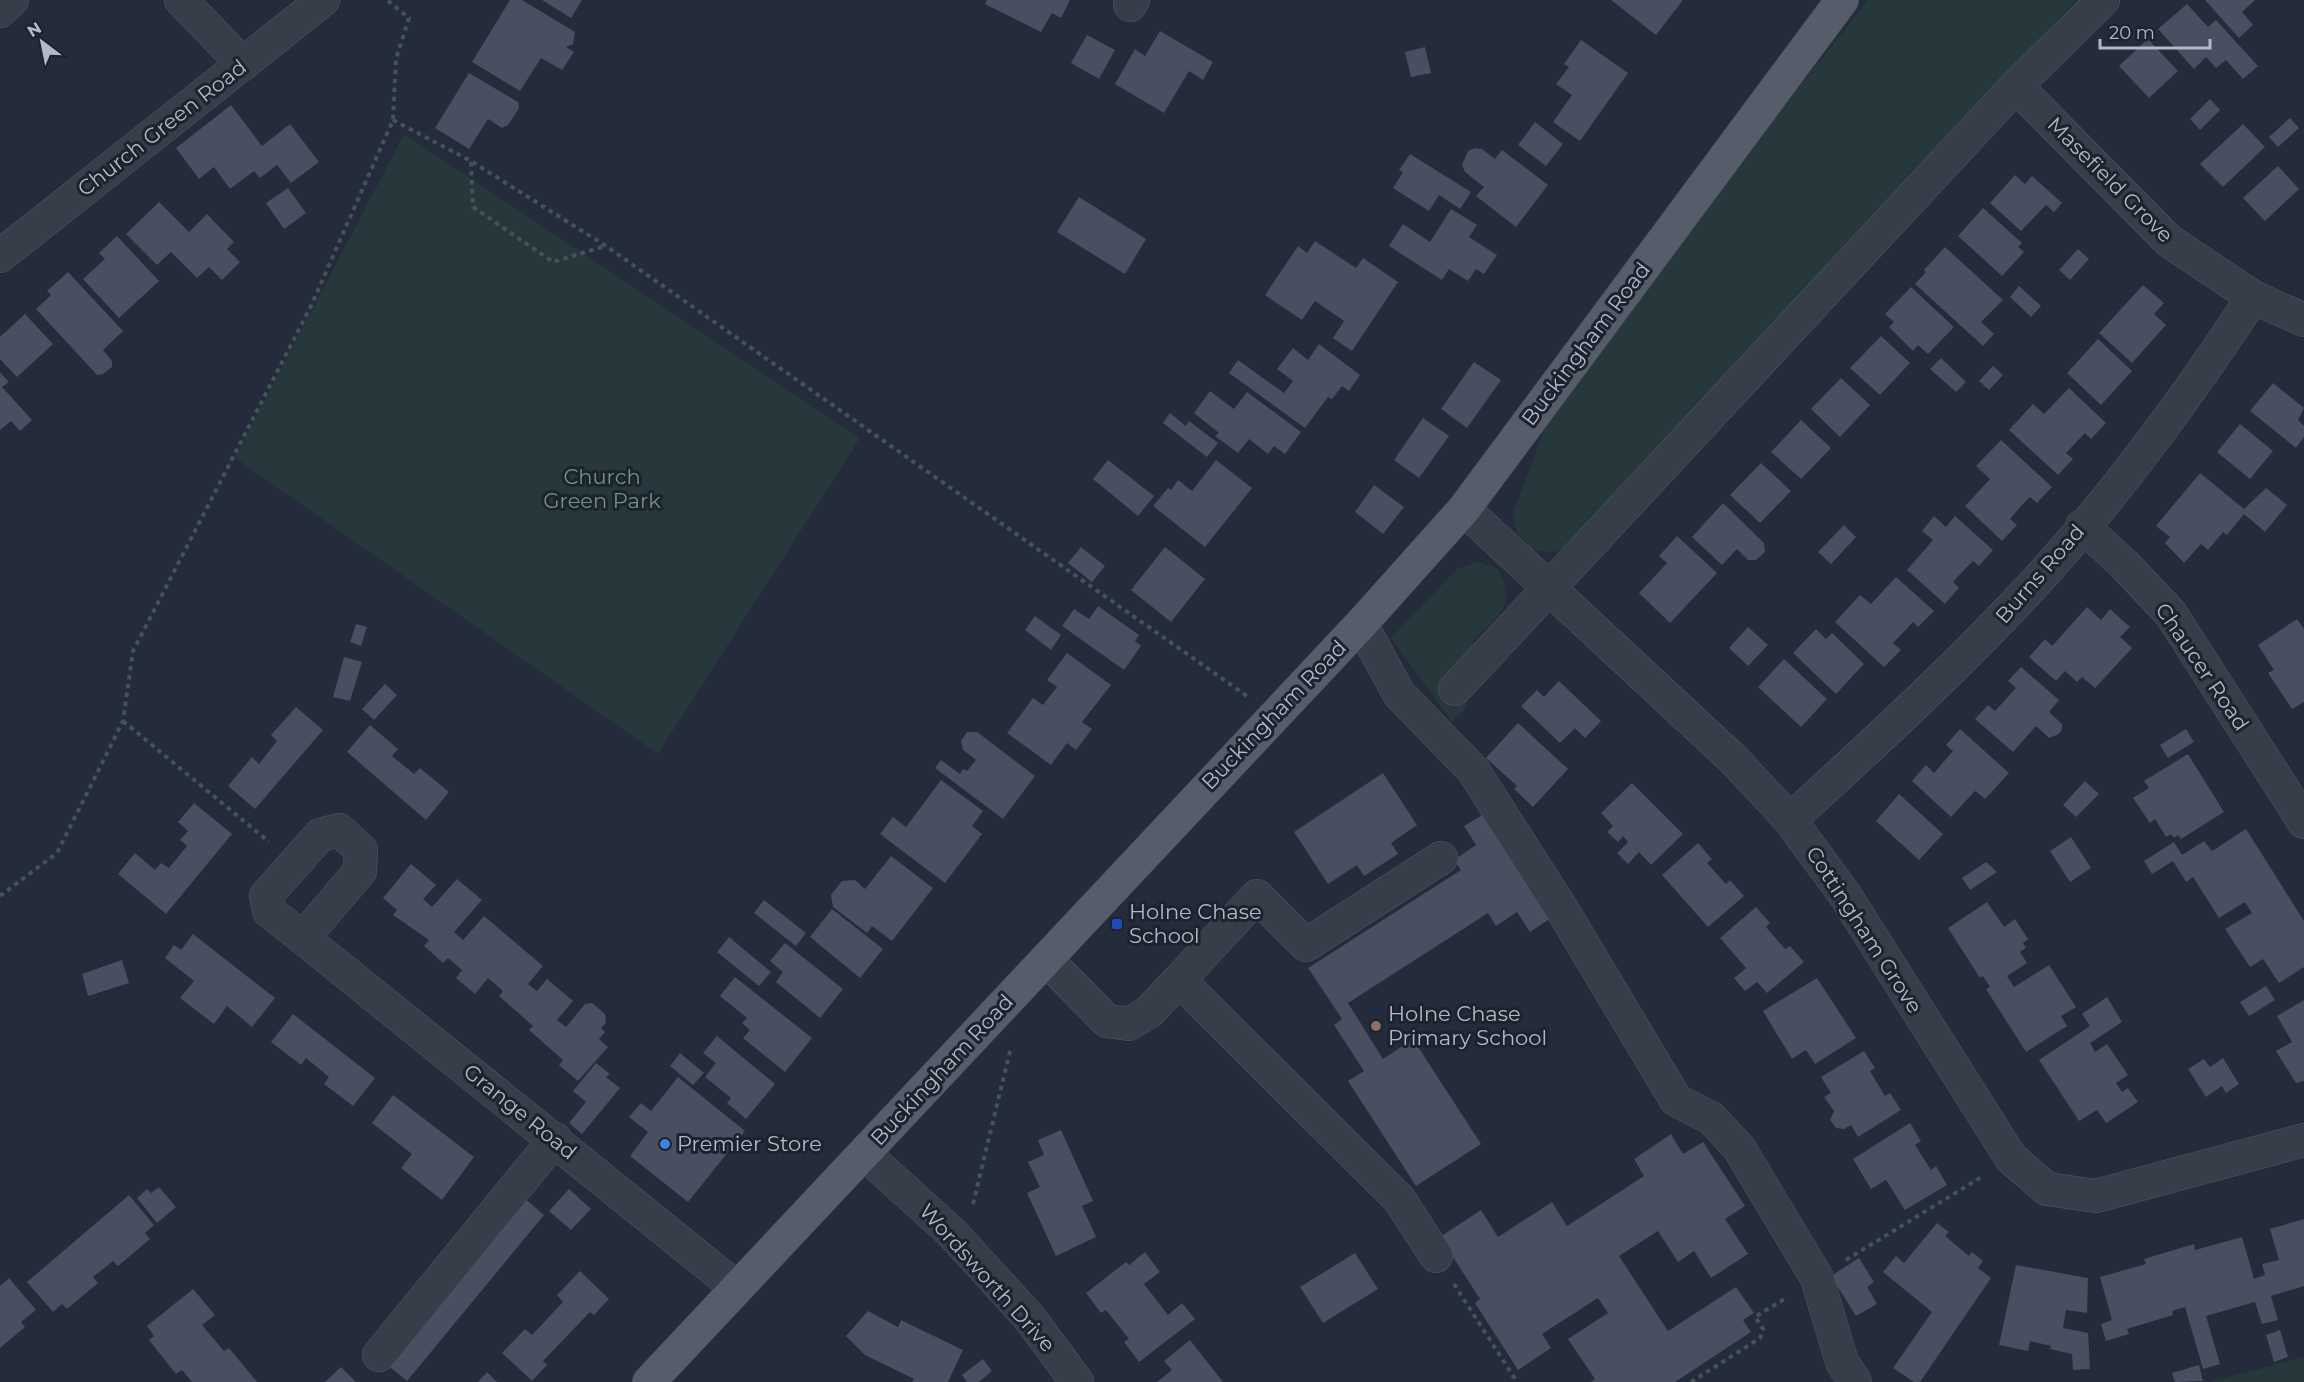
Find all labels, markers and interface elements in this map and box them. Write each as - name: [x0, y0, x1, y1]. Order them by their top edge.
- north arrow: [12, 12, 72, 72]
- scale bar: [2100, 12, 2210, 50]
- text: N: [24, 18, 45, 41]
- text: 20 m: [2109, 22, 2155, 44]
- street label: Church Green Road: [72, 54, 251, 201]
- street label: Masefield Grove: [2042, 112, 2178, 248]
- street label: Buckingham Road: [1516, 257, 1655, 430]
- park label: Church Green Park: [543, 464, 661, 513]
- street label: Burns Road: [1990, 519, 2089, 628]
- street label: Chaucer Road: [2150, 598, 2254, 735]
- street label: Buckingham Road: [1196, 635, 1351, 794]
- street label: Cottingham Grove: [1801, 842, 1928, 1018]
- place label: Holne Chase School: [1129, 899, 1262, 948]
- marker: Holne Chase School: [1110, 917, 1124, 931]
- street label: Buckingham Road: [865, 989, 1018, 1150]
- place label: Holne Chase Primary School: [1388, 1001, 1547, 1050]
- marker: Holne Chase Primary School: [1369, 1019, 1383, 1033]
- street label: Grange Road: [459, 1059, 582, 1165]
- place label: Premier Store: [677, 1131, 822, 1156]
- marker: Premier Store: [658, 1137, 672, 1151]
- street label: Wordsworth Drive: [914, 1198, 1061, 1357]

